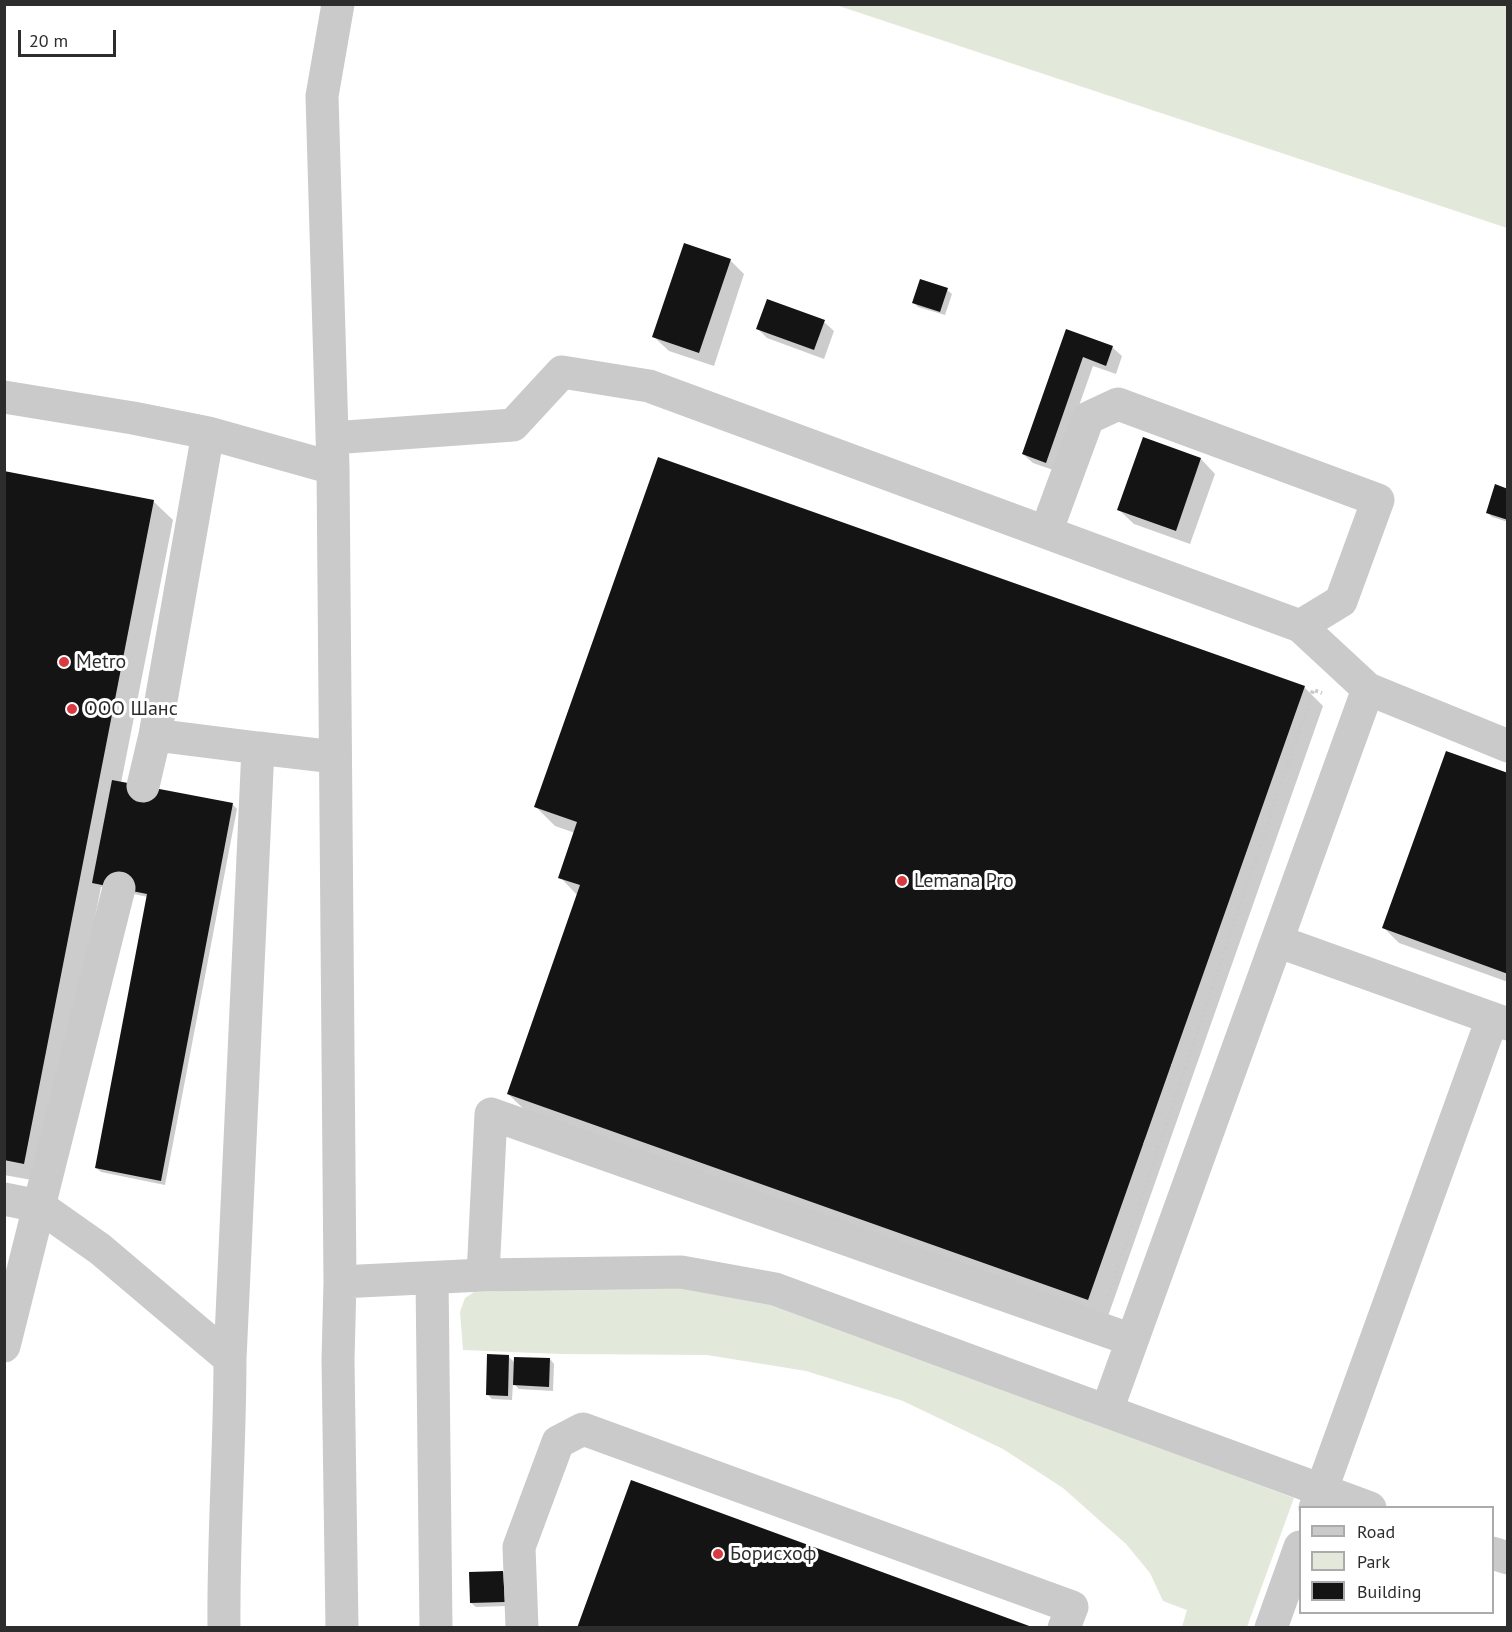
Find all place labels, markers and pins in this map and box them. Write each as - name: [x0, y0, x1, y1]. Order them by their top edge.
- place label: Metro: [76, 650, 126, 674]
- marker: Metro: [57, 655, 71, 669]
- place label: ООО Шанс: [84, 697, 178, 721]
- marker: ООО Шанс: [65, 702, 79, 716]
- place label: Lemana Pro: [914, 869, 1014, 893]
- marker: Lemana Pro: [895, 874, 909, 888]
- place label: Борисхоф: [730, 1542, 816, 1566]
- marker: Борисхоф: [711, 1547, 725, 1561]

